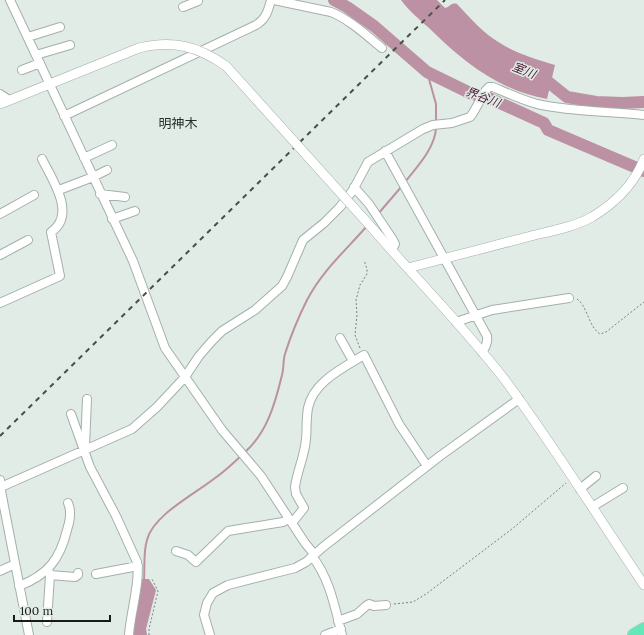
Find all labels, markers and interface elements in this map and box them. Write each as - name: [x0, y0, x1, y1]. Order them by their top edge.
- water label: 室川: [510, 59, 540, 82]
- water label: 界谷川: [464, 84, 504, 111]
- district label: 明神木: [158, 115, 198, 132]
- scale bar: [14, 597, 110, 623]
- text: 100 m: [20, 603, 53, 618]

